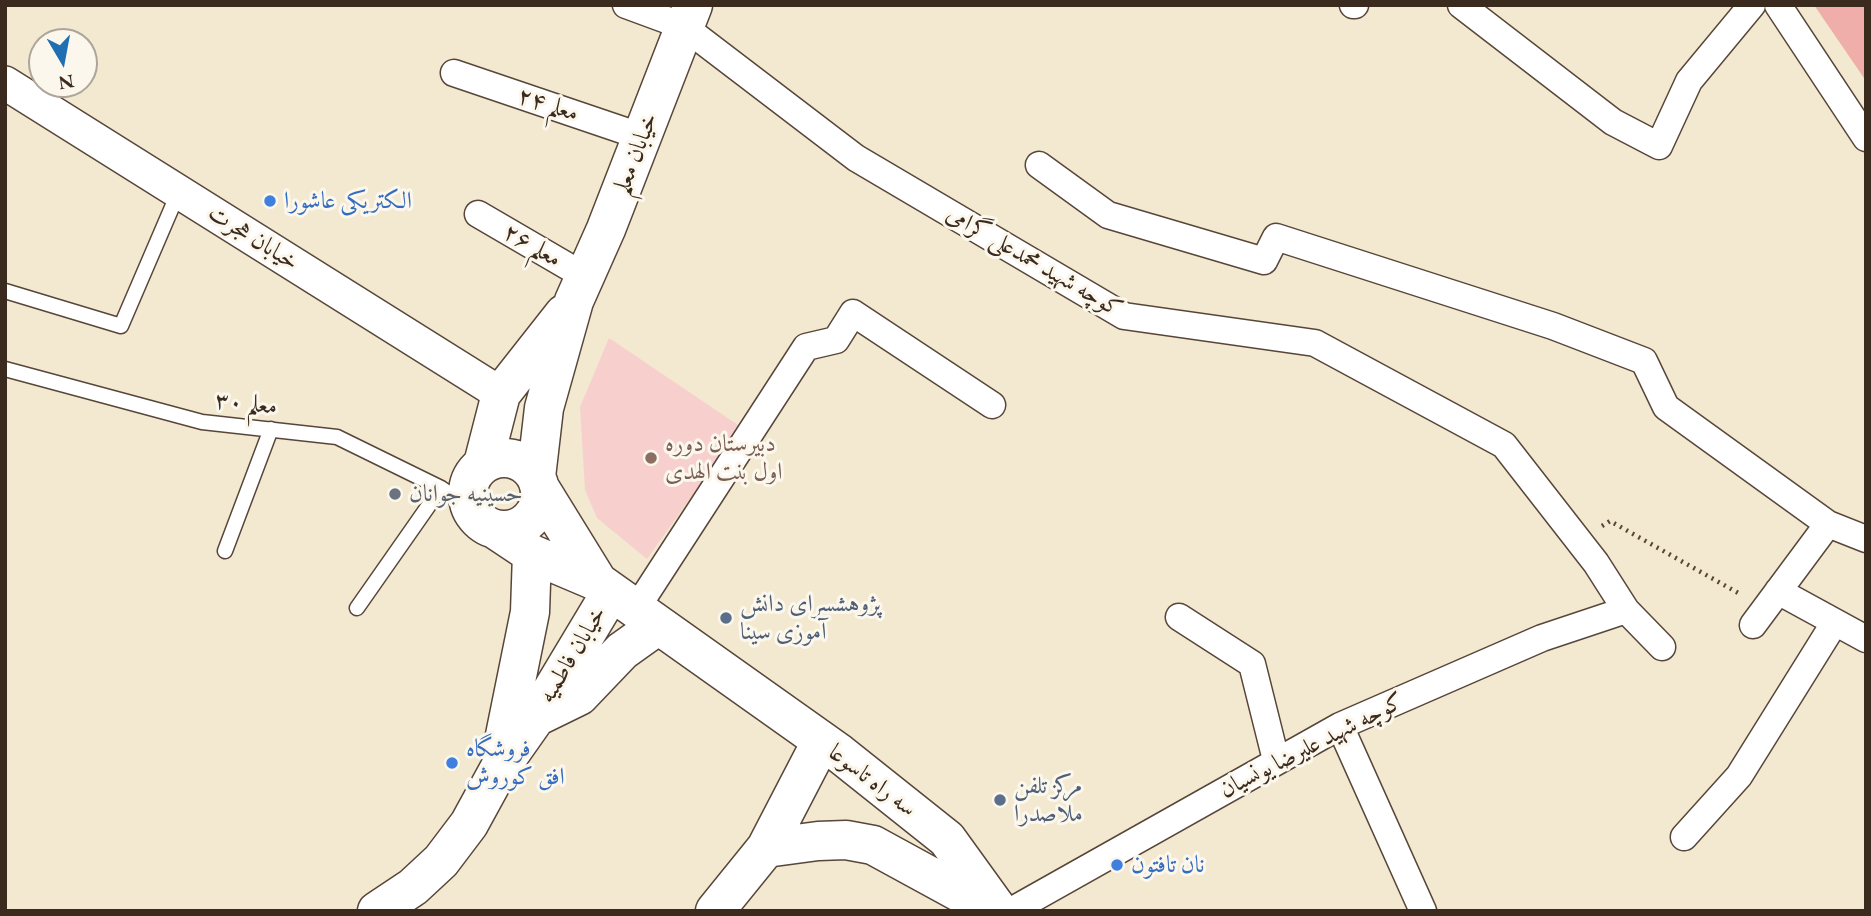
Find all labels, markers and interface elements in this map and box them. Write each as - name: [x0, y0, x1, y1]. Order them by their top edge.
- north arrow: [28, 28, 98, 98]
- text: N: [57, 69, 76, 96]
- street label: معلم ۲۴: [514, 82, 582, 128]
- street label: خیابان معلم: [607, 109, 665, 199]
- place label: الکتریکی عاشورا: [284, 187, 412, 215]
- marker: الکتریکی عاشورا: [262, 193, 278, 209]
- street label: خیابان هجرت: [202, 199, 304, 277]
- street label: کوچه شهید محمدعلی گرامی: [941, 200, 1127, 324]
- street label: معلم ۲۶: [498, 218, 566, 274]
- street label: معلم ۳۰: [213, 386, 279, 422]
- place label: دبیرستان دوره اول بنت الهدی: [665, 430, 783, 486]
- marker: دبیرستان دوره اول بنت الهدی: [643, 450, 659, 466]
- place label: حسینیه جوانان: [409, 480, 523, 508]
- marker: حسینیه جوانان: [387, 486, 403, 502]
- place label: پژوهشسرای دانش آموزی سینا: [740, 590, 881, 646]
- street label: خیابان فاطمیه: [533, 601, 613, 709]
- marker: پژوهشسرای دانش آموزی سینا: [718, 610, 734, 626]
- street label: کوچه شهید علیرضا یونسیان: [1215, 687, 1409, 805]
- place label: فروشگاه افق کوروش: [466, 735, 565, 791]
- street label: سه راه تاسوعا: [822, 739, 922, 823]
- marker: فروشگاه افق کوروش: [444, 755, 460, 771]
- place label: مرکز تلفن ملاصدرا: [1014, 772, 1083, 828]
- marker: مرکز تلفن ملاصدرا: [992, 792, 1008, 808]
- place label: نان تافتون: [1131, 851, 1205, 879]
- marker: نان تافتون: [1109, 857, 1125, 873]

